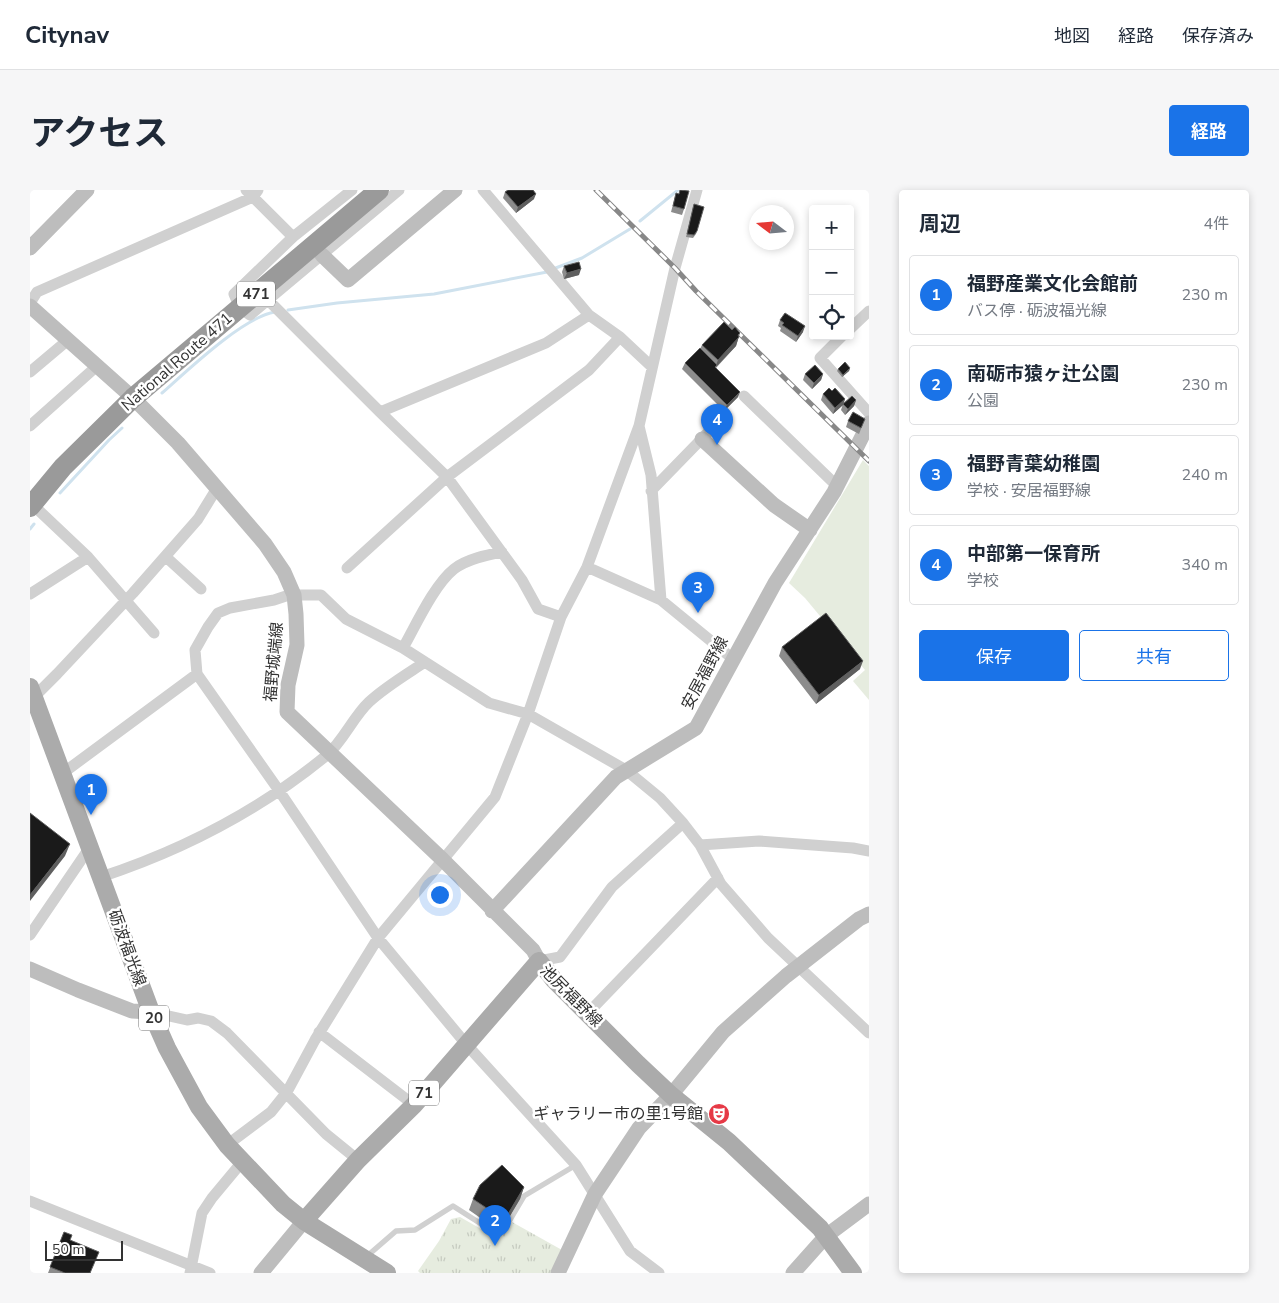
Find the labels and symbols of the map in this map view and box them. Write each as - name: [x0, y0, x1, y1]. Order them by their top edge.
- north arrow: [749, 205, 794, 250]
- road number: 471: [237, 282, 275, 306]
- street label: National Route 471: [117, 308, 237, 416]
- pin: 4: [701, 404, 733, 445]
- pin: 3: [682, 572, 714, 613]
- street label: 福野城端線: [260, 621, 288, 703]
- street label: 安居福野線: [677, 633, 733, 713]
- pin: 1: [75, 774, 107, 815]
- your location: [427, 882, 453, 908]
- street label: 砺波福光線: [103, 907, 151, 989]
- street label: 池尻福野線: [535, 960, 607, 1032]
- road number: 20: [139, 1006, 169, 1030]
- road number: 71: [409, 1080, 439, 1106]
- theatre icon: ギャラリー市の里1号館: [707, 1102, 731, 1126]
- place label: ギャラリー市の里1号館: [533, 1103, 703, 1125]
- pin: 2: [479, 1205, 511, 1246]
- scale bar: [45, 1238, 122, 1261]

